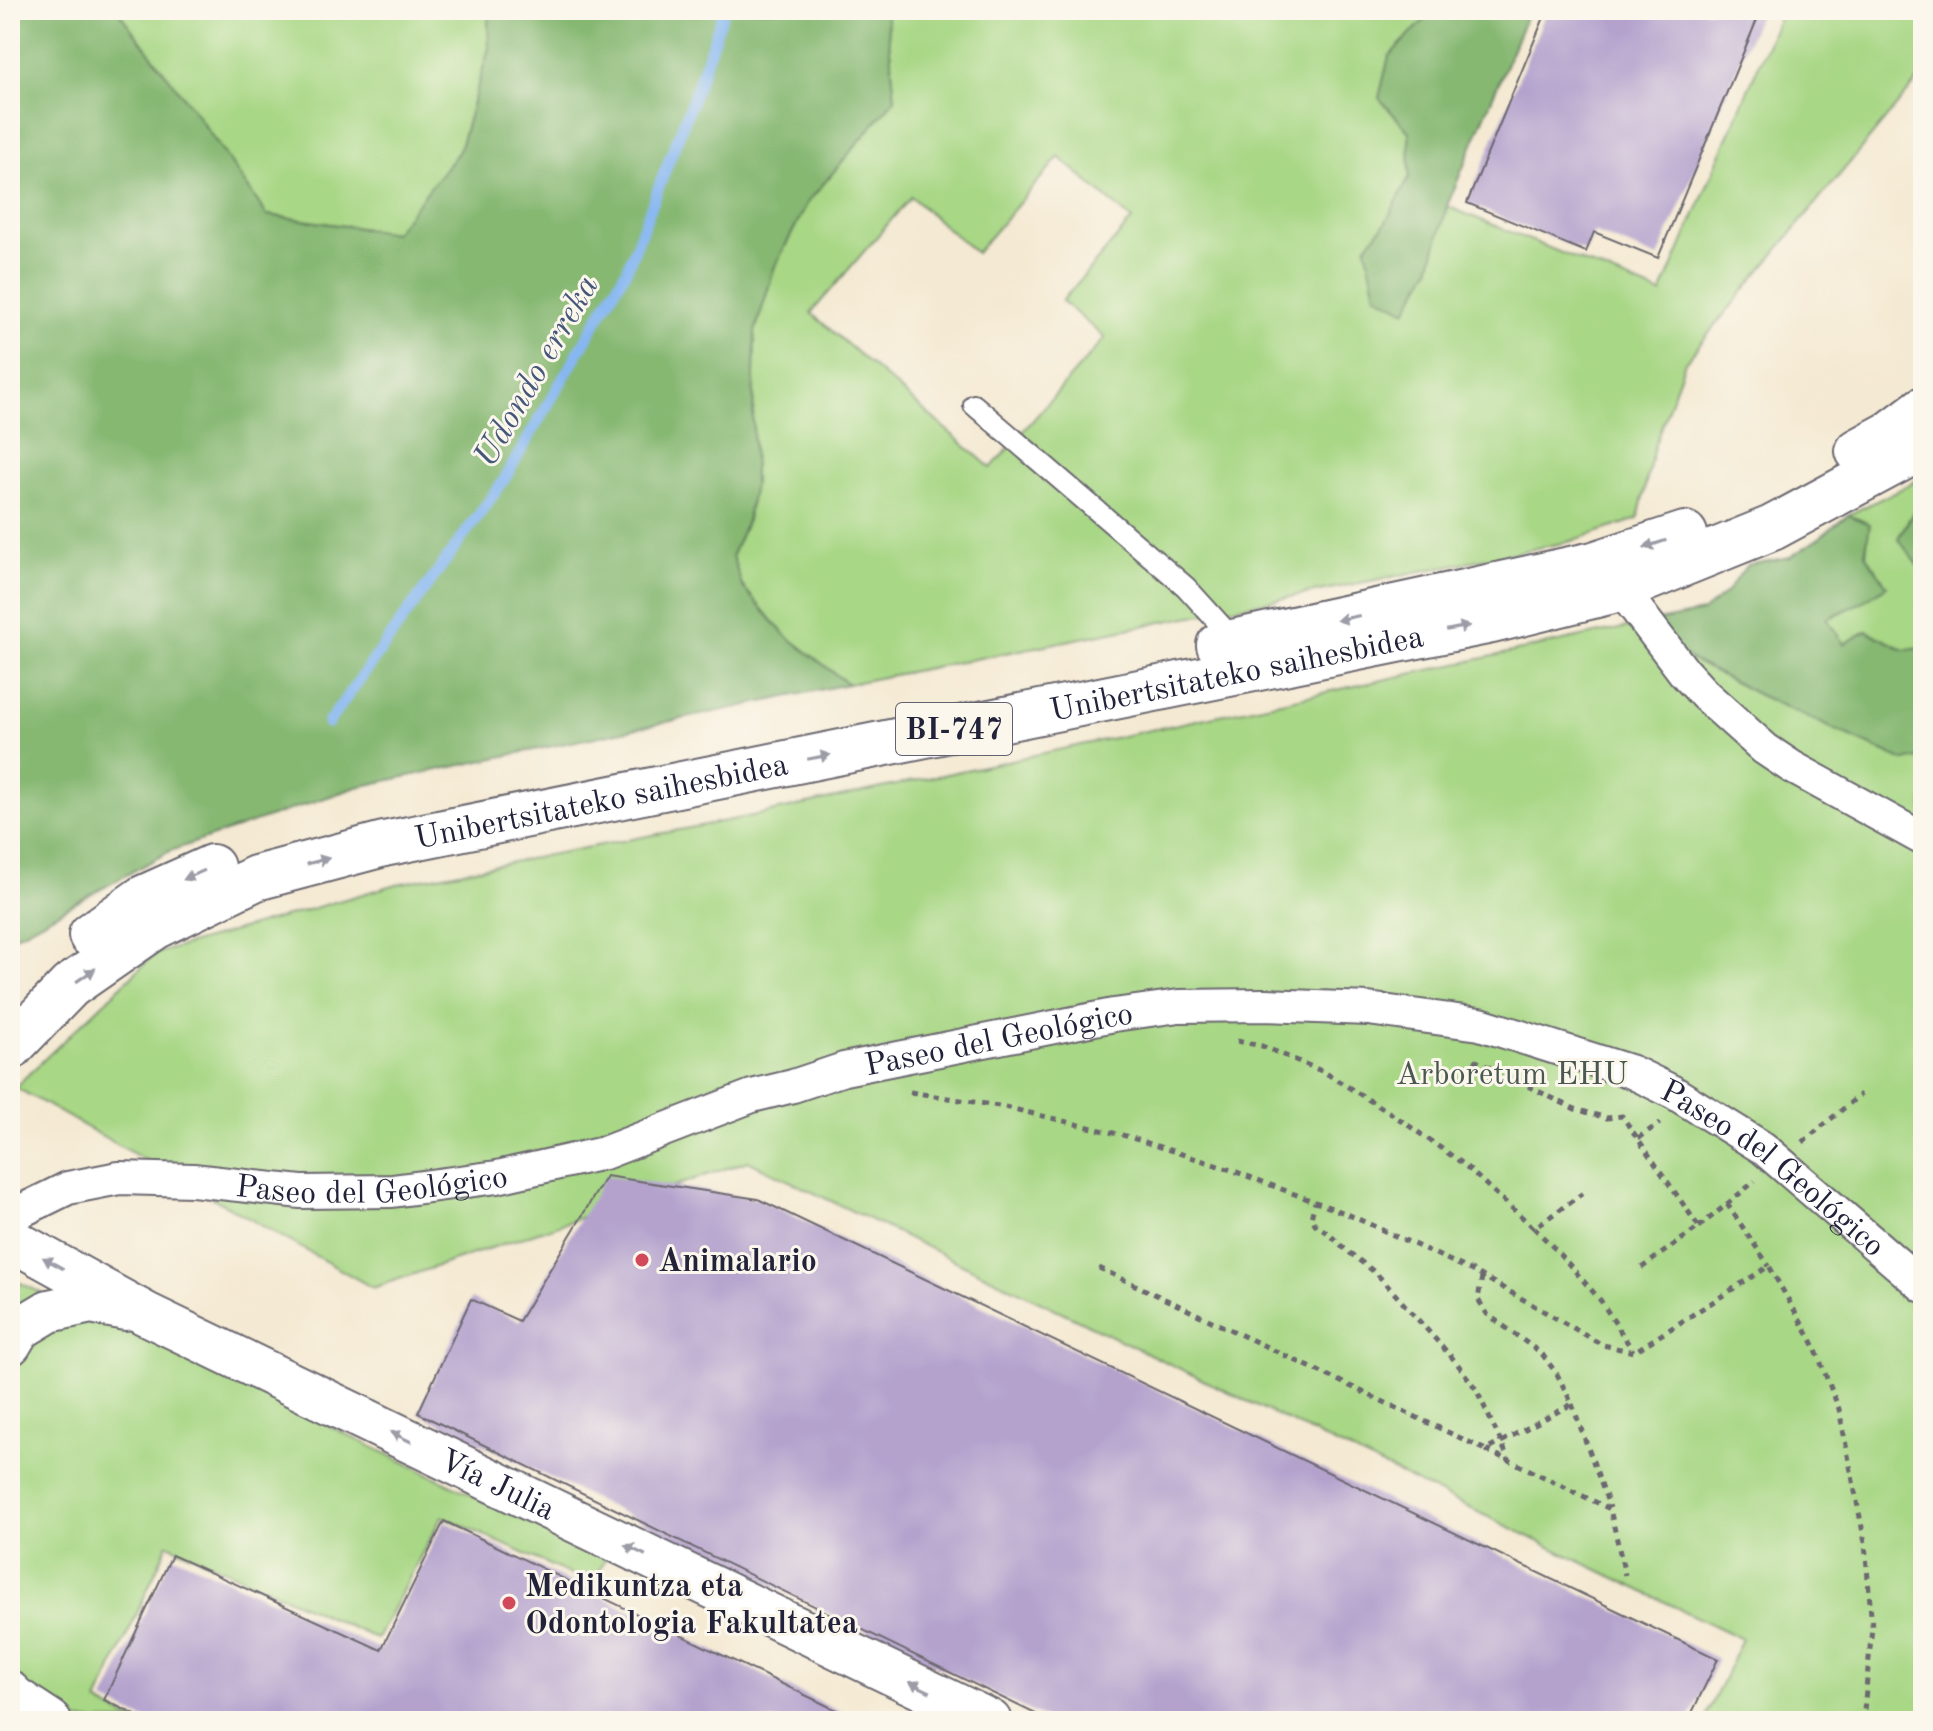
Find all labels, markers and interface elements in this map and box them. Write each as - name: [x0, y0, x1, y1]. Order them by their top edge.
- water label: Udondo erreka: [469, 270, 606, 473]
- one-way arrow: [1643, 538, 1667, 551]
- one-way arrow: [1335, 612, 1360, 625]
- one-way arrow: [1446, 621, 1471, 634]
- street label: Unibertsitateko saihesbidea: [1048, 622, 1427, 729]
- road number: BI-747: [896, 703, 1012, 755]
- street label: Unibertsitateko saihesbidea: [412, 750, 791, 856]
- one-way arrow: [807, 750, 832, 762]
- one-way arrow: [305, 855, 330, 867]
- one-way arrow: [182, 869, 206, 882]
- one-way arrow: [76, 968, 97, 983]
- street label: Paseo del Geológico: [862, 1000, 1135, 1083]
- park label: Arboretum EHU: [1396, 1060, 1628, 1092]
- street label: Paseo del Geológico: [1655, 1076, 1890, 1264]
- street label: Paseo del Geológico: [234, 1162, 511, 1211]
- place label: Animalario: [658, 1247, 817, 1279]
- marker: Animalario: [633, 1251, 651, 1269]
- one-way arrow: [42, 1256, 65, 1270]
- one-way arrow: [390, 1430, 413, 1444]
- street label: Vía Julia: [434, 1445, 560, 1528]
- one-way arrow: [624, 1543, 647, 1557]
- place label: Medikuntza eta Odontologia Fakultatea: [525, 1572, 858, 1641]
- marker: Medikuntza eta Odontologia Fakultatea: [500, 1594, 518, 1612]
- one-way arrow: [908, 1680, 932, 1694]

